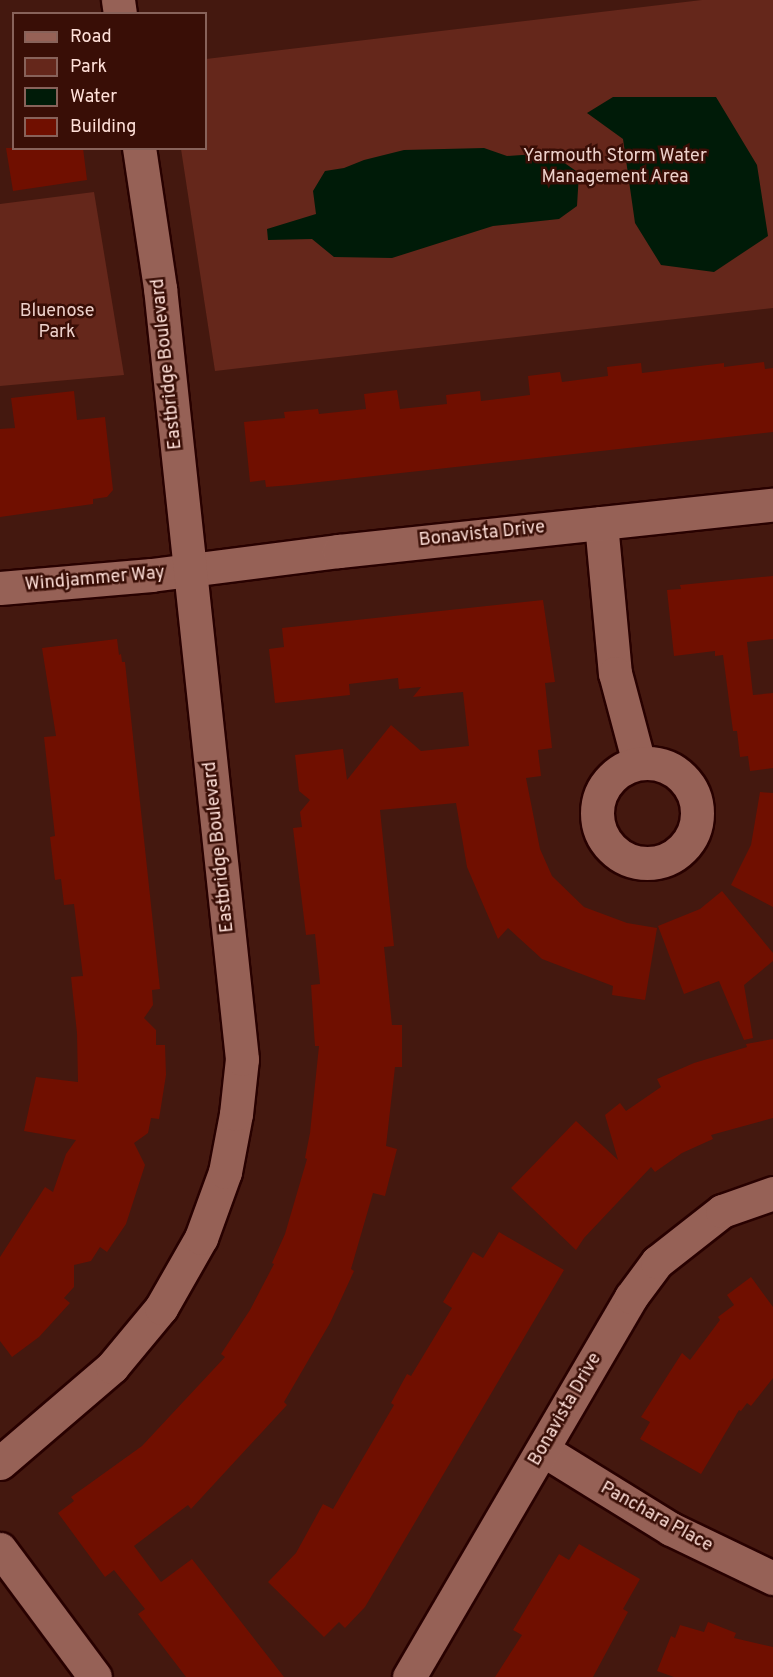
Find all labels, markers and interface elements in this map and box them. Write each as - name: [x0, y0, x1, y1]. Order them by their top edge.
- legend: [12, 12, 207, 150]
- text: Road: [70, 26, 112, 49]
- text: Park: [70, 56, 107, 79]
- text: Water: [70, 86, 117, 109]
- text: Building: [70, 116, 136, 139]
- park label: Yarmouth Storm Water Management Area: [523, 147, 707, 190]
- street label: Eastbridge Boulevard: [148, 277, 188, 451]
- park label: Bluenose Park: [20, 302, 94, 344]
- street label: Bonavista Drive: [418, 518, 546, 552]
- street label: Windjammer Way: [24, 563, 166, 597]
- street label: Eastbridge Boulevard: [200, 760, 240, 934]
- street label: Bonavista Drive: [525, 1350, 607, 1470]
- street label: Panchara Place: [596, 1478, 716, 1558]

